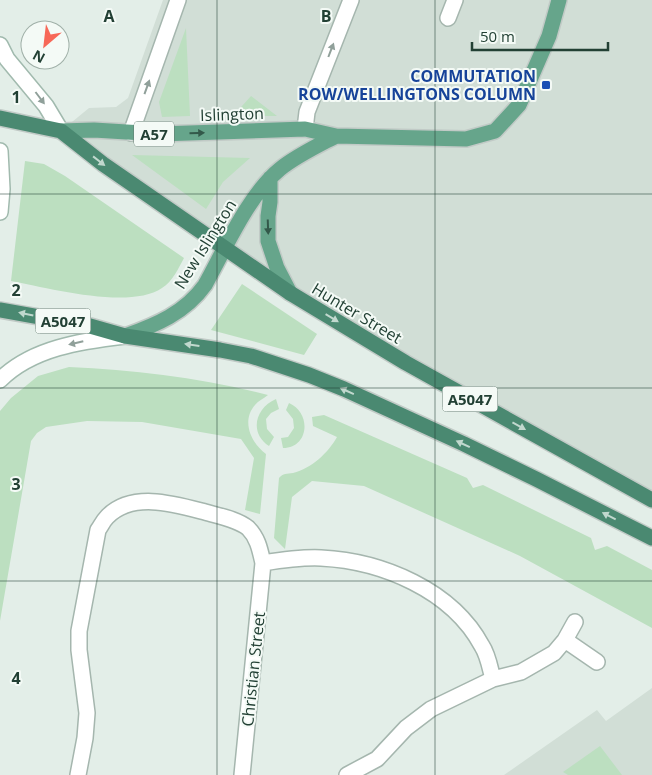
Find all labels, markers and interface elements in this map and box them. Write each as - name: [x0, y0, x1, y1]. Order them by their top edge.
- text: A: [103, 5, 115, 27]
- text: B: [321, 5, 331, 27]
- north arrow: [20, 20, 70, 70]
- scale bar: [472, 20, 608, 52]
- text: 50 m: [480, 26, 515, 46]
- one-way arrow: [327, 42, 335, 57]
- text: N: [29, 46, 48, 68]
- place label: COMMUTATION ROW/WELLINGTONS COLUMN: [298, 65, 536, 105]
- one-way arrow: [143, 79, 151, 94]
- marker: COMMUTATION ROW/WELLINGTONS COLUMN: [540, 79, 552, 91]
- text: 1: [11, 86, 21, 108]
- one-way arrow: [35, 91, 45, 105]
- street label: Islington: [200, 102, 264, 126]
- road number: A57: [134, 122, 174, 146]
- one-way arrow: [189, 129, 205, 137]
- one-way arrow: [92, 156, 106, 166]
- street label: New Islington: [169, 195, 241, 293]
- one-way arrow: [264, 219, 272, 235]
- street label: Hunter Street: [308, 277, 406, 349]
- text: 2: [11, 279, 21, 301]
- road number: A5047: [36, 308, 90, 334]
- one-way arrow: [17, 310, 33, 318]
- one-way arrow: [326, 314, 339, 323]
- one-way arrow: [68, 340, 84, 348]
- one-way arrow: [184, 341, 200, 349]
- road number: A5047: [442, 386, 498, 412]
- one-way arrow: [340, 387, 355, 395]
- one-way arrow: [512, 421, 525, 430]
- one-way arrow: [456, 439, 470, 447]
- text: 3: [11, 473, 21, 495]
- one-way arrow: [601, 512, 616, 520]
- street label: Christian Street: [236, 610, 270, 728]
- text: 4: [11, 667, 21, 689]

